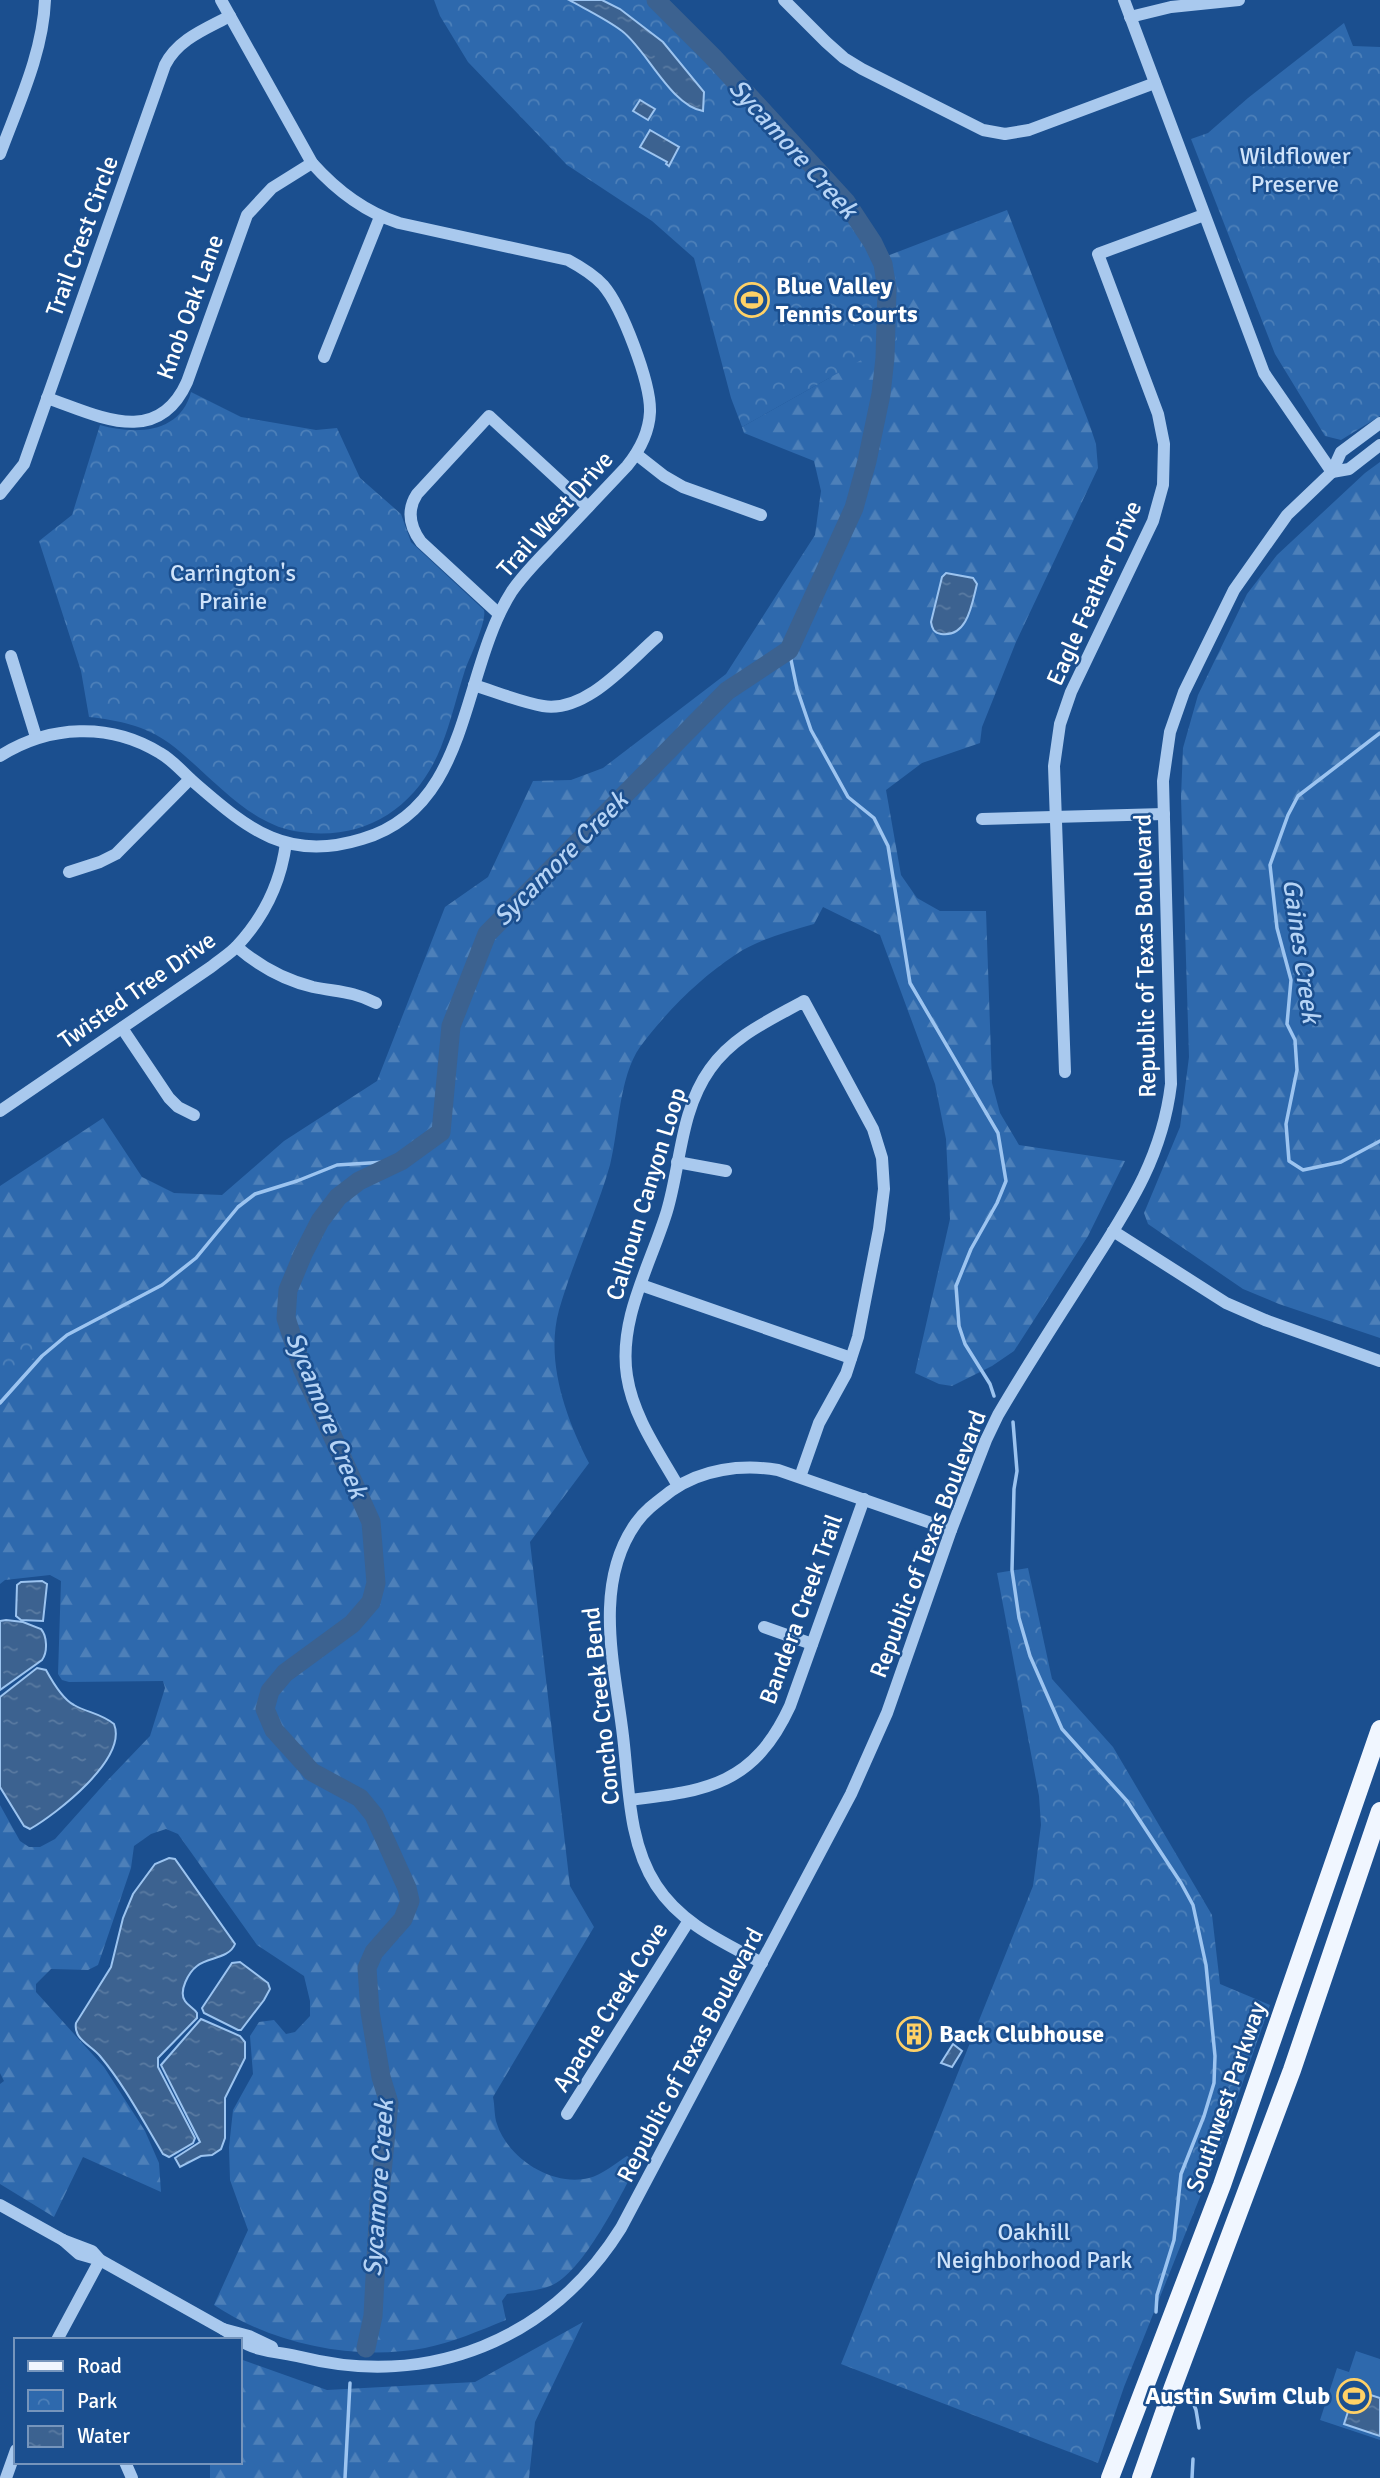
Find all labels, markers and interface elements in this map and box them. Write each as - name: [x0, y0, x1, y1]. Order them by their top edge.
- water label: Sycamore Creek: [722, 72, 865, 227]
- park label: Wildflower Preserve: [1239, 141, 1351, 199]
- street label: Trail Crest Circle: [39, 151, 125, 321]
- street label: Knob Oak Lane: [150, 230, 230, 384]
- place label: Blue Valley Tennis Courts: [776, 271, 918, 329]
- sports icon: Blue Valley Tennis Courts: [733, 281, 771, 319]
- street label: Trail West Drive: [490, 445, 620, 583]
- street label: Eagle Feather Drive: [1040, 496, 1148, 690]
- park label: Carrington's Prairie: [170, 558, 296, 616]
- water label: Sycamore Creek: [487, 784, 636, 933]
- street label: Republic of Texas Boulevard: [1128, 814, 1162, 1098]
- water label: Gaines Creek: [1275, 877, 1327, 1027]
- street label: Twisted Tree Drive: [53, 925, 221, 1055]
- street label: Calhoun Canyon Loop: [599, 1084, 693, 1304]
- water label: Sycamore Creek: [278, 1327, 375, 1505]
- street label: Republic of Texas Boulevard: [863, 1406, 993, 1682]
- street label: Bandera Creek Trail: [753, 1510, 849, 1708]
- street label: Concho Creek Bend: [576, 1606, 626, 1806]
- street label: Apache Creek Cove: [546, 1917, 674, 2097]
- street label: Republic of Texas Boulevard: [610, 1923, 770, 2187]
- street label: Southwest Parkway: [1179, 1998, 1273, 2196]
- building icon: Back Clubhouse: [895, 2015, 933, 2053]
- place label: Back Clubhouse: [939, 2019, 1104, 2049]
- water label: Sycamore Creek: [357, 2097, 401, 2277]
- park label: Oakhill Neighborhood Park: [936, 2217, 1132, 2275]
- legend: [14, 2338, 242, 2464]
- text: Road: [77, 2353, 122, 2379]
- sports icon: Austin Swim Club: [1335, 2377, 1373, 2415]
- place label: Austin Swim Club: [1145, 2381, 1330, 2411]
- text: Park: [77, 2388, 118, 2414]
- text: Water: [77, 2423, 130, 2449]

